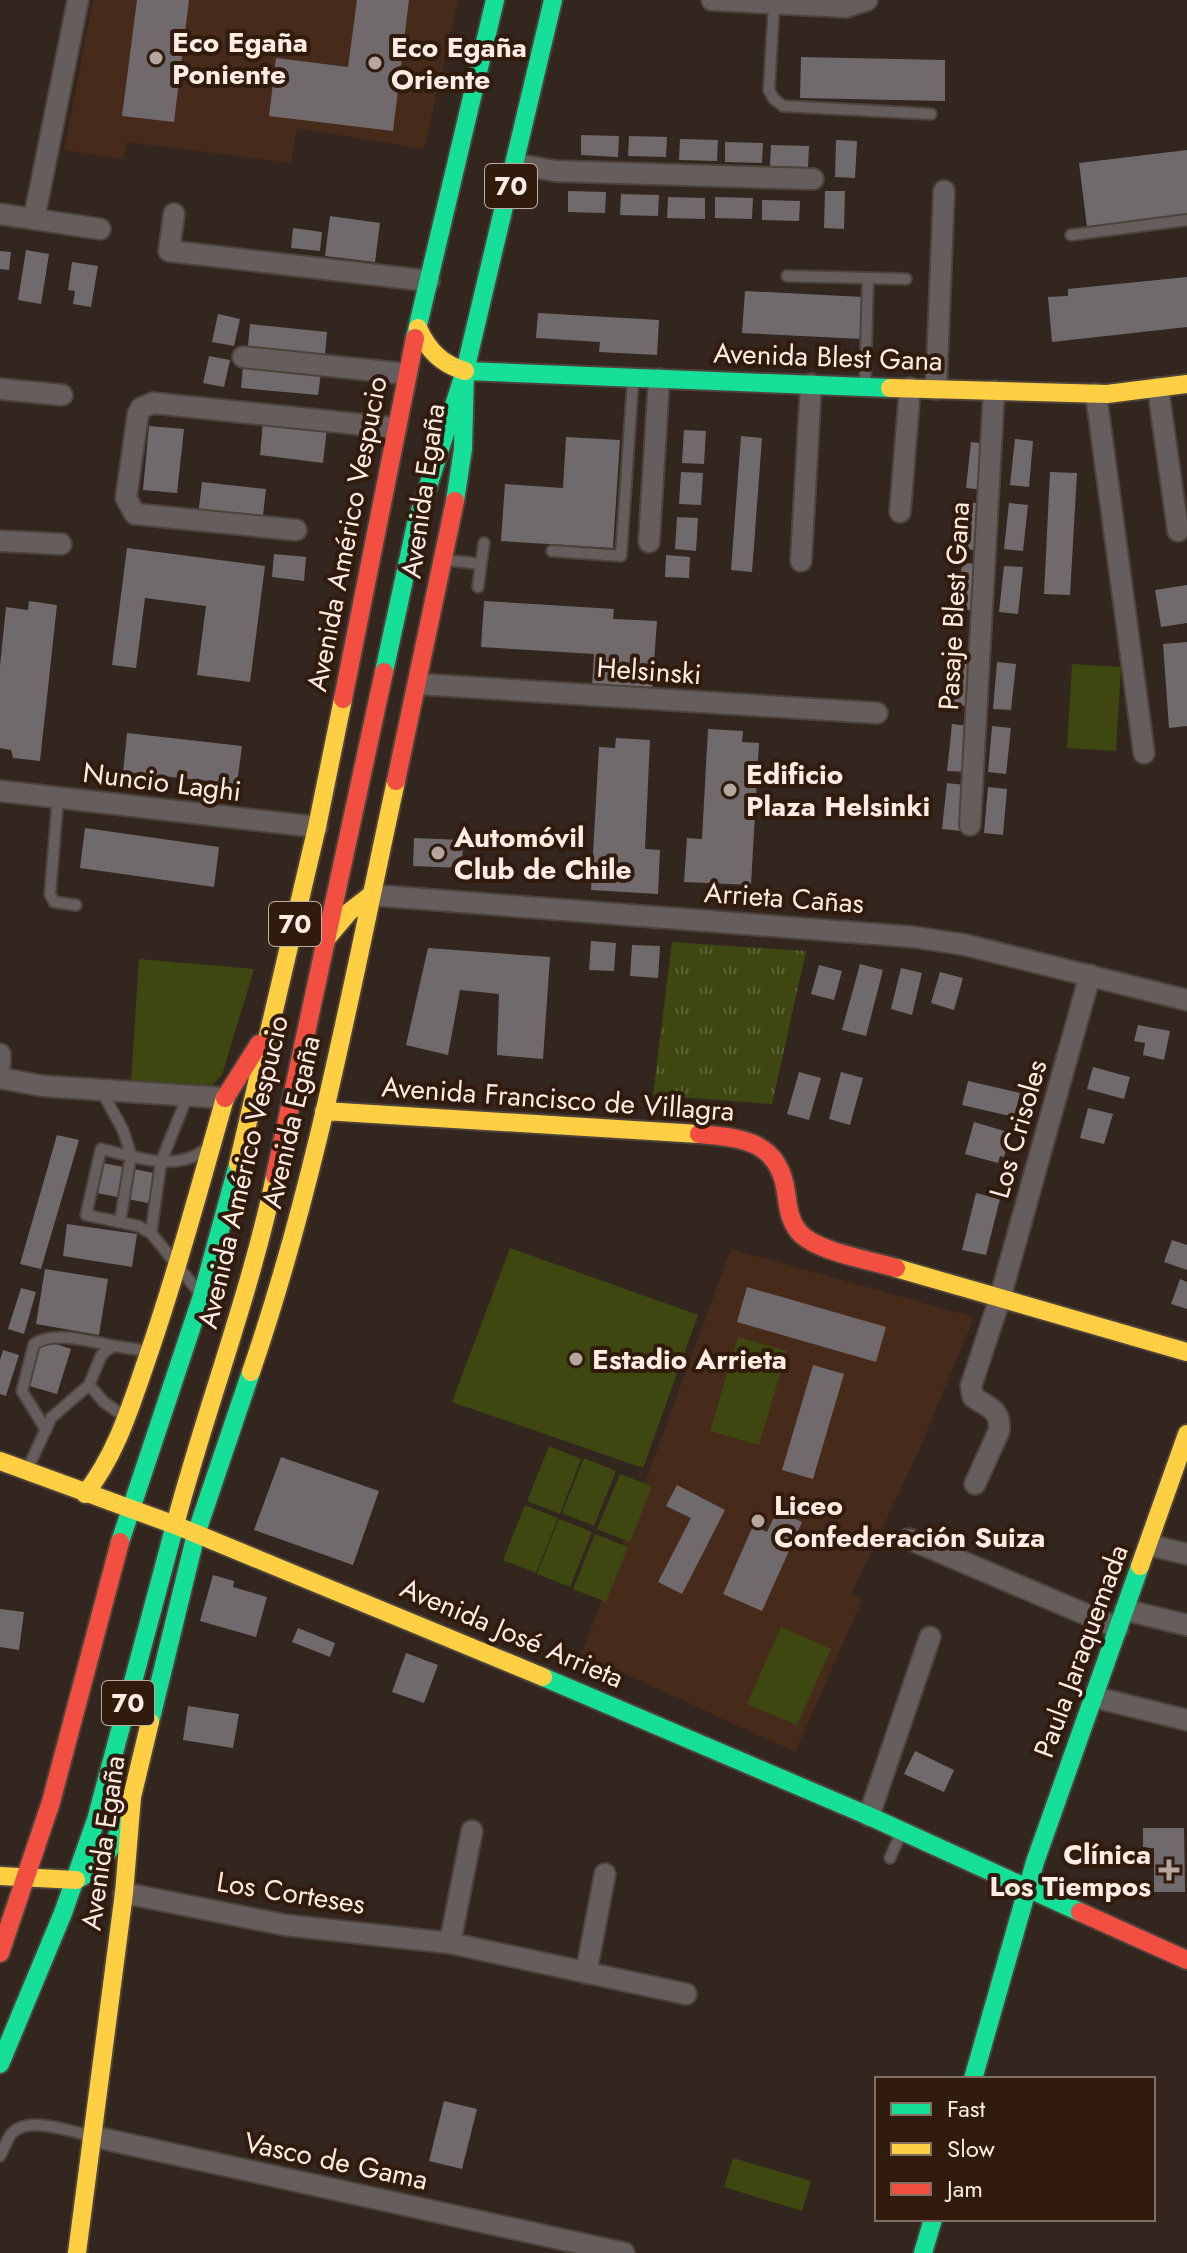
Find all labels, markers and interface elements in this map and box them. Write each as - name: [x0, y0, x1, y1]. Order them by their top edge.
- place label: Eco Egaña Poniente: [172, 22, 308, 95]
- place label: Eco Egaña Oriente: [391, 27, 527, 100]
- marker: Eco Egaña Poniente: [147, 49, 165, 67]
- marker: Eco Egaña Oriente: [366, 54, 384, 72]
- road number: 70: [485, 164, 537, 208]
- street label: Avenida Blest Gana: [713, 333, 943, 381]
- street label: Avenida Américo Vespucio: [296, 373, 398, 695]
- street label: Avenida Egaña: [390, 401, 456, 581]
- street label: Pasaje Blest Gana: [928, 501, 980, 711]
- street label: Helsinski: [595, 647, 703, 695]
- street label: Nuncio Laghi: [80, 752, 244, 812]
- place label: Edificio Plaza Helsinki: [746, 754, 930, 827]
- marker: Edificio Plaza Helsinki: [721, 781, 739, 799]
- place label: Automóvil Club de Chile: [453, 817, 632, 890]
- marker: Automóvil Club de Chile: [429, 844, 447, 862]
- street label: Arrieta Cañas: [703, 872, 865, 924]
- road number: 70: [269, 902, 321, 946]
- street label: Avenida Américo Vespucio: [187, 1011, 299, 1333]
- street label: Avenida Egaña: [251, 1032, 331, 1212]
- street label: Los Crisoles: [979, 1055, 1057, 1203]
- street label: Avenida Francisco de Villagra: [380, 1066, 736, 1132]
- place label: Estadio Arrieta: [592, 1339, 787, 1380]
- marker: Estadio Arrieta: [567, 1350, 585, 1368]
- place label: Liceo Confederación Suiza: [774, 1485, 1045, 1558]
- marker: Liceo Confederación Suiza: [749, 1512, 767, 1530]
- street label: Paula Jaraquemada: [1023, 1539, 1139, 1763]
- street label: Avenida José Arrieta: [394, 1567, 630, 1699]
- road number: 70: [102, 1681, 154, 1725]
- street label: Avenida Egaña: [70, 1753, 136, 1933]
- place label: Clínica Los Tiempos: [990, 1834, 1151, 1907]
- marker: Clínica Los Tiempos: [1158, 1859, 1180, 1881]
- street label: Los Corteses: [214, 1861, 368, 1925]
- legend: [875, 2077, 1155, 2221]
- text: Fast: [947, 2091, 985, 2126]
- street label: Vasco de Gama: [240, 2122, 432, 2200]
- text: Slow: [947, 2131, 995, 2166]
- text: Jam: [944, 2171, 983, 2206]

